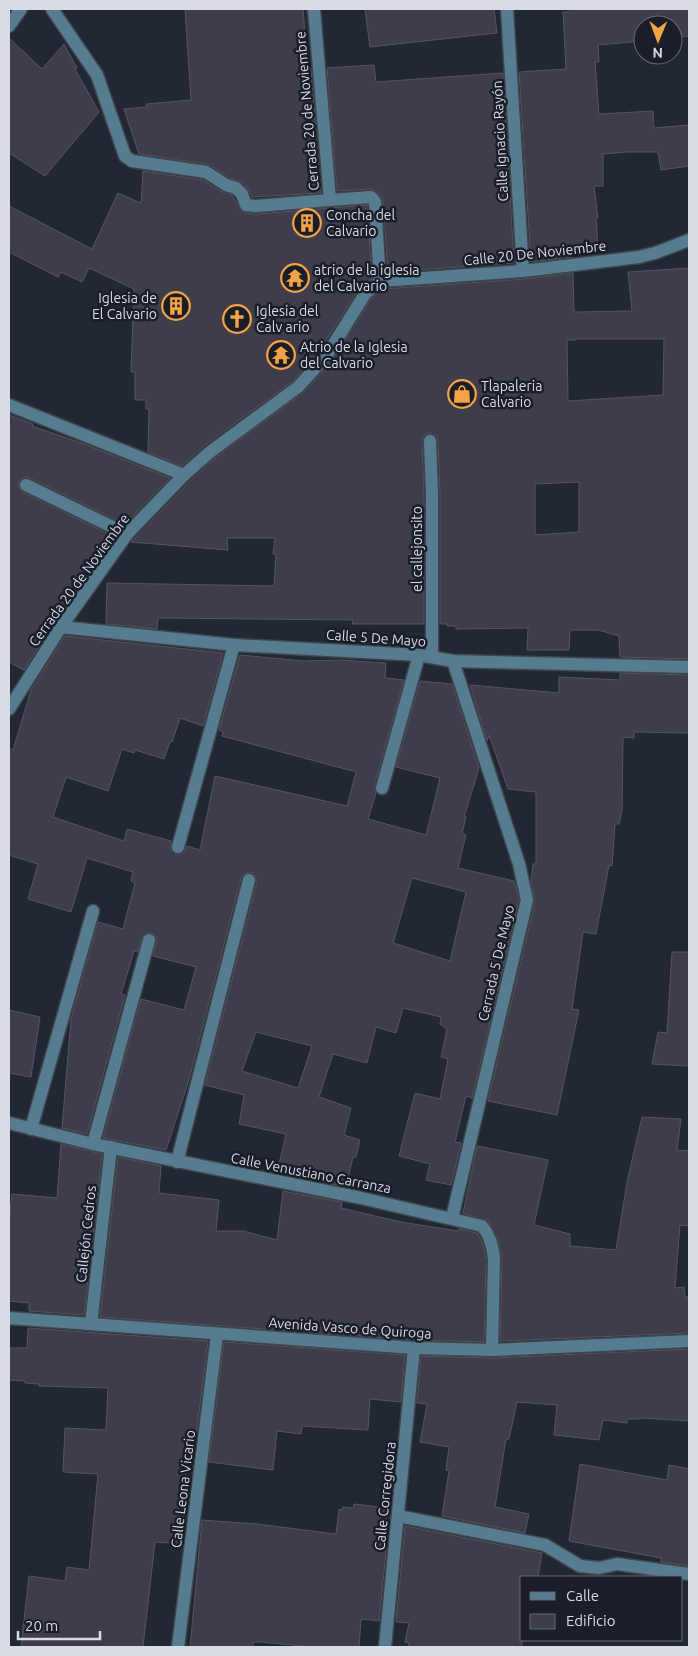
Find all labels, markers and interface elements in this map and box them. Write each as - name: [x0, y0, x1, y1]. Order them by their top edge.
- north arrow: [633, 15, 683, 65]
- street label: Cerrada 20 de Noviembre: [292, 30, 322, 192]
- text: N: [652, 45, 663, 61]
- street label: Calle Ignacio Rayón: [489, 80, 511, 202]
- place label: Concha del Calvario: [326, 207, 396, 239]
- building icon: Concha del Calvario: [292, 208, 322, 238]
- street label: Calle 20 De Noviembre: [463, 238, 607, 268]
- place label: atrio de la iglesia del Calvario: [314, 262, 420, 294]
- temple icon: atrio de la iglesia del Calvario: [280, 263, 310, 293]
- place label: Iglesia de El Calvario: [92, 290, 157, 322]
- building icon: Iglesia de El Calvario: [161, 291, 191, 321]
- place label: Iglesia del Calv ario: [256, 303, 319, 335]
- church icon: Iglesia del Calv ario: [222, 304, 252, 334]
- place label: Atrio de la Iglesia del Calvario: [300, 339, 408, 371]
- temple icon: Atrio de la Iglesia del Calvario: [266, 340, 296, 370]
- place label: Tlapaleria Calvario: [481, 378, 542, 410]
- shop icon: Tlapaleria Calvario: [447, 379, 477, 409]
- street label: el callejonsito: [409, 506, 425, 592]
- street label: Cerrada 20 de Noviembre: [25, 510, 133, 650]
- street label: Calle 5 De Mayo: [325, 627, 427, 649]
- street label: Cerrada 5 De Mayo: [475, 903, 517, 1023]
- street label: Calle Venustiano Carranza: [230, 1150, 392, 1196]
- street label: Callejón Cedros: [73, 1185, 99, 1283]
- street label: Avenida Vasco de Quiroga: [268, 1314, 432, 1342]
- street label: Calle Leona Vicario: [168, 1429, 198, 1549]
- street label: Calle Corregidora: [371, 1441, 399, 1551]
- legend: [520, 1576, 683, 1641]
- text: Calle: [566, 1587, 599, 1604]
- scale bar: [18, 1608, 100, 1640]
- text: Edificio: [566, 1612, 615, 1629]
- text: 20 m: [25, 1617, 58, 1634]

